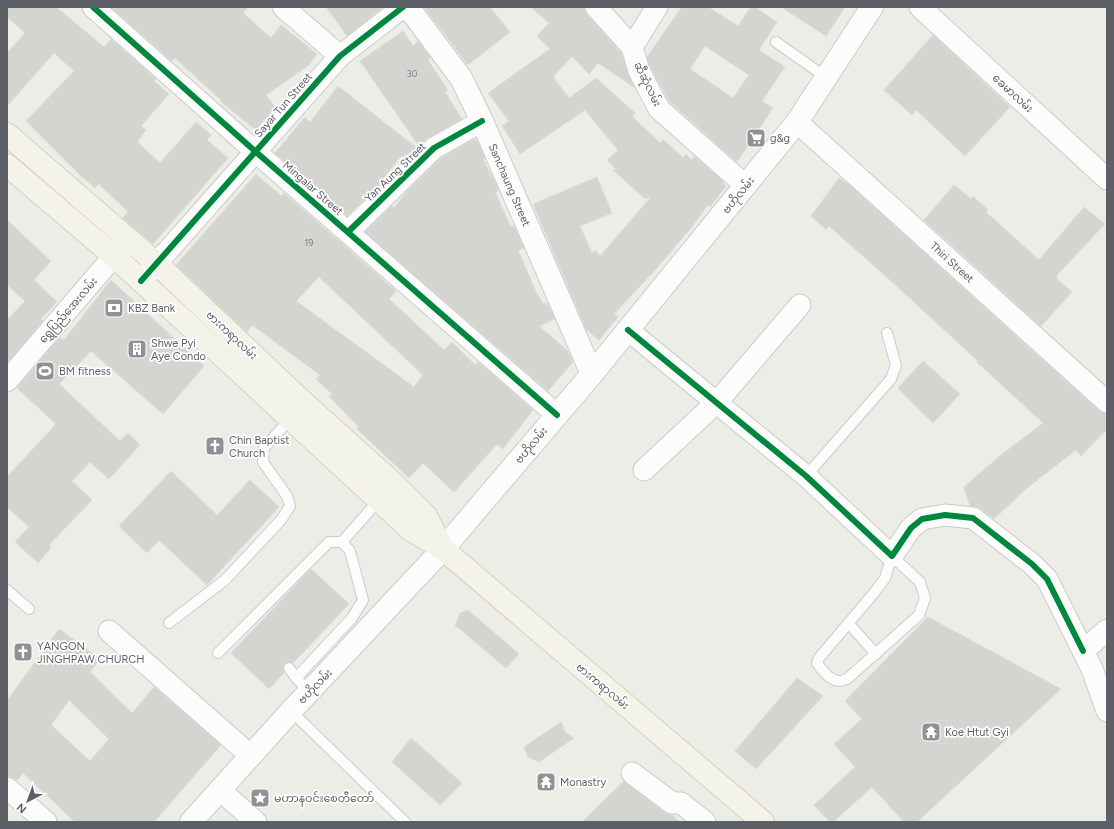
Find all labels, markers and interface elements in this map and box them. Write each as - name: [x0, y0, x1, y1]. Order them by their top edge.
- street label: ဆီဆုံလမ်း: [629, 59, 665, 110]
- house number: 30: [407, 68, 418, 79]
- street label: Sayar Tun Street: [252, 70, 315, 140]
- street label: ခေမာလမ်း: [990, 71, 1036, 115]
- supermarket icon: g&g: [745, 127, 767, 149]
- place label: g&g: [770, 132, 790, 145]
- street label: Yan Aung Street: [362, 140, 429, 205]
- street label: Sanchaung Street: [486, 142, 533, 228]
- street label: Mingalar Street: [280, 159, 345, 218]
- street label: ဗဟိုလမ်း: [719, 174, 759, 218]
- house number: 19: [305, 237, 313, 248]
- street label: Thiri Street: [927, 239, 976, 286]
- street label: ရွှေပြည်အေးလမ်း: [36, 274, 102, 347]
- bank icon: KBZ Bank: [103, 297, 125, 319]
- place label: KBZ Bank: [128, 302, 176, 315]
- street label: ဗားကရာလမ်း: [202, 308, 261, 364]
- place label: Shwe Pyi Aye Condo: [151, 337, 206, 363]
- building icon: Shwe Pyi Aye Condo: [126, 338, 148, 360]
- sports icon: BM fitness: [34, 360, 56, 382]
- place label: BM fitness: [59, 365, 111, 378]
- street label: ဗဟိုလမ်း: [512, 424, 552, 467]
- place label: Chin Baptist Church: [229, 434, 289, 460]
- church icon: Chin Baptist Church: [204, 435, 226, 457]
- place label: YANGON JINGHPAW CHURCH: [37, 640, 145, 666]
- church icon: YANGON JINGHPAW CHURCH: [12, 641, 34, 663]
- street label: ဗားကရာလမ်း: [572, 660, 632, 714]
- street label: ဗဟိုလမ်း: [295, 665, 337, 708]
- temple icon: Koe Htut Gyi: [920, 721, 942, 743]
- place label: Koe Htut Gyi: [945, 726, 1009, 739]
- temple icon: Monastry: [535, 771, 557, 793]
- place label: Monastry: [560, 776, 606, 789]
- north arrow: [8, 781, 48, 821]
- place icon: မဟာနဝင်းစေတီတော်: [249, 787, 271, 809]
- place label: မဟာနဝင်းစေတီတော်: [274, 791, 374, 807]
- text: N: [14, 800, 29, 816]

